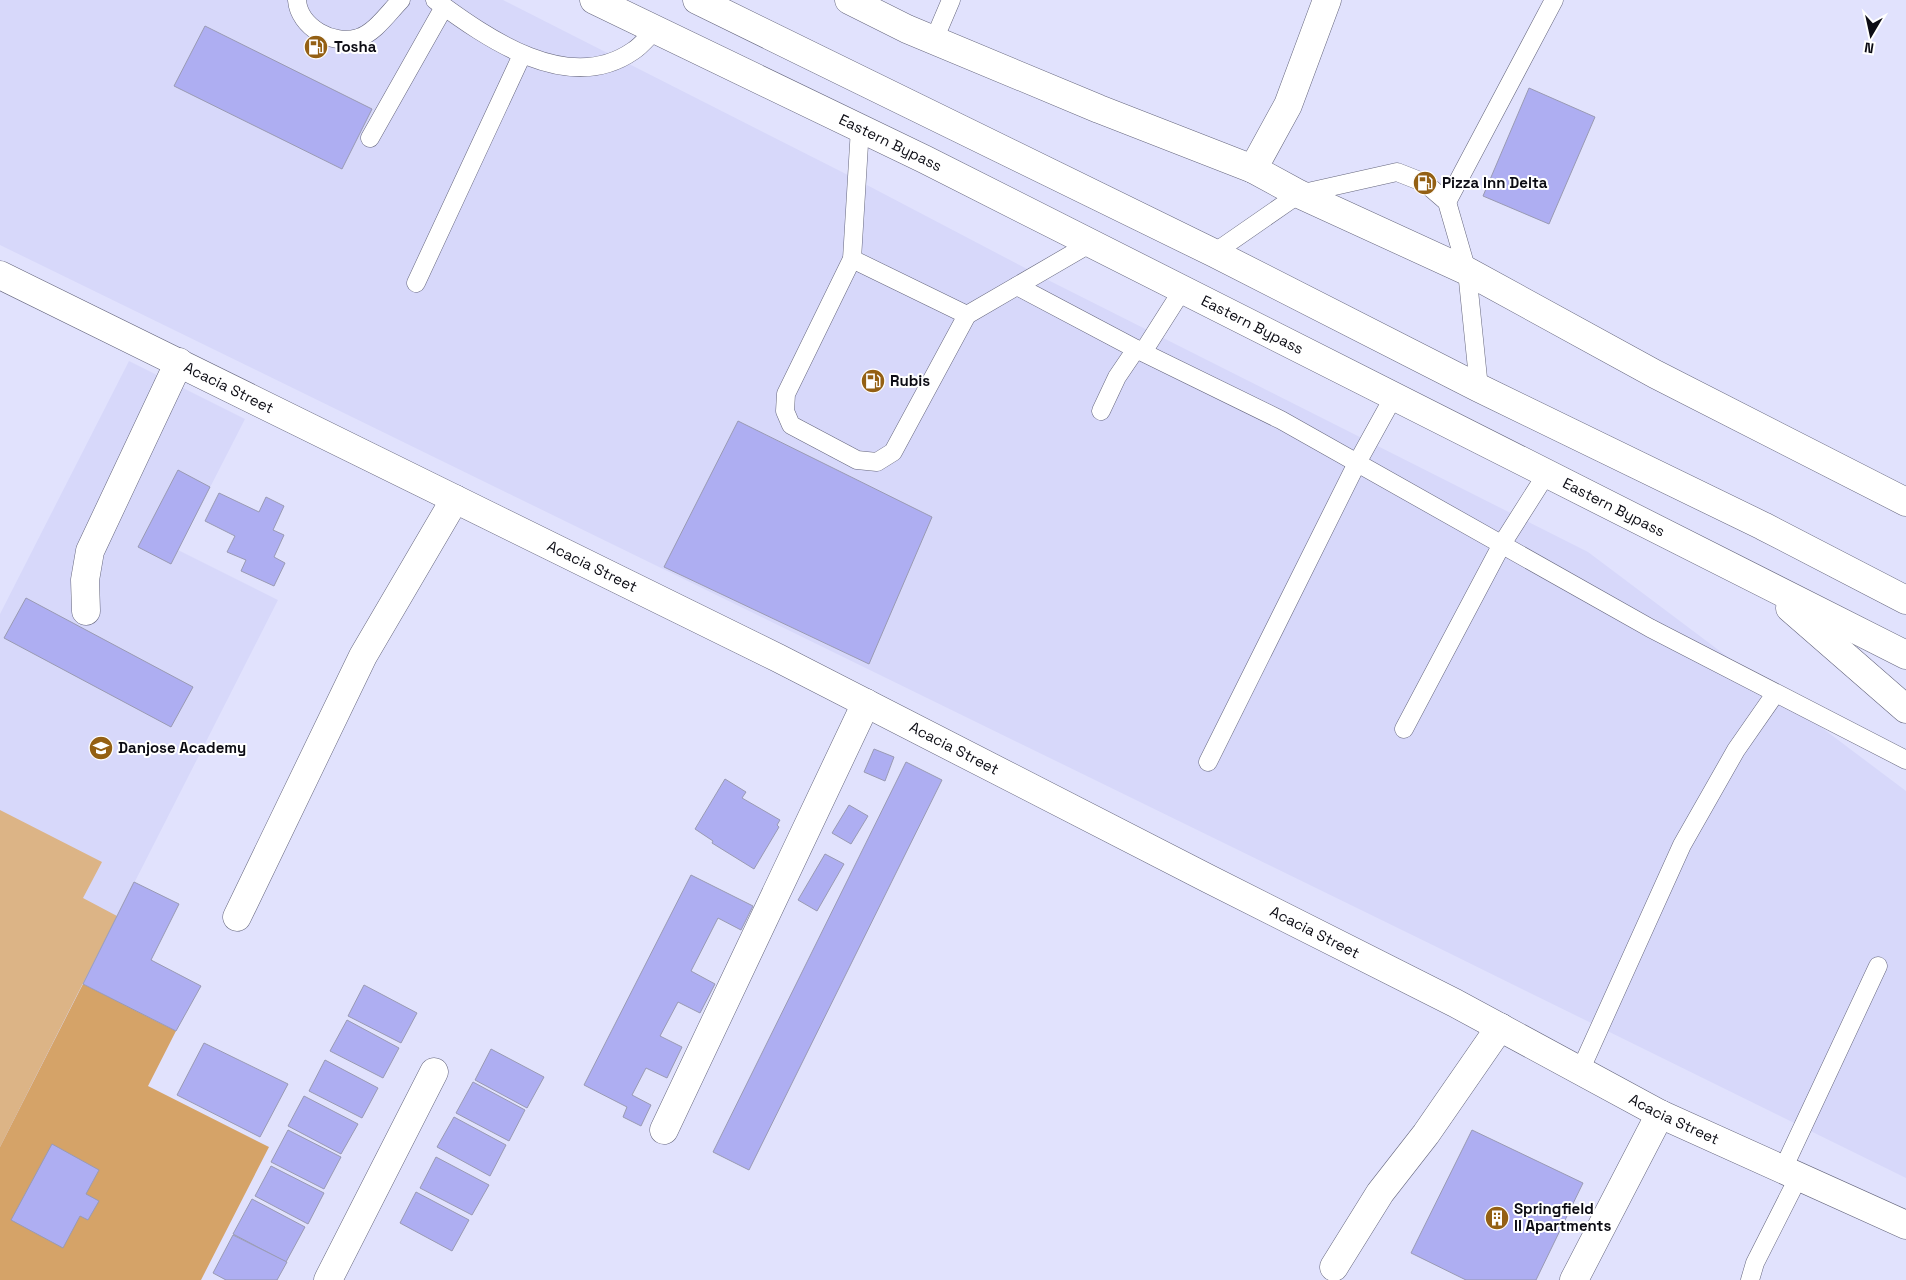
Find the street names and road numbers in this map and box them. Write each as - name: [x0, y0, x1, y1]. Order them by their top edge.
- street label: Eastern Bypass: [836, 109, 945, 176]
- street label: Eastern Bypass: [1198, 291, 1307, 358]
- street label: Acacia Street: [181, 357, 277, 417]
- street label: Eastern Bypass: [1560, 473, 1668, 541]
- street label: Acacia Street: [544, 536, 641, 596]
- street label: Acacia Street: [906, 717, 1002, 779]
- street label: Acacia Street: [1267, 901, 1363, 962]
- street label: Acacia Street: [1626, 1089, 1722, 1148]

